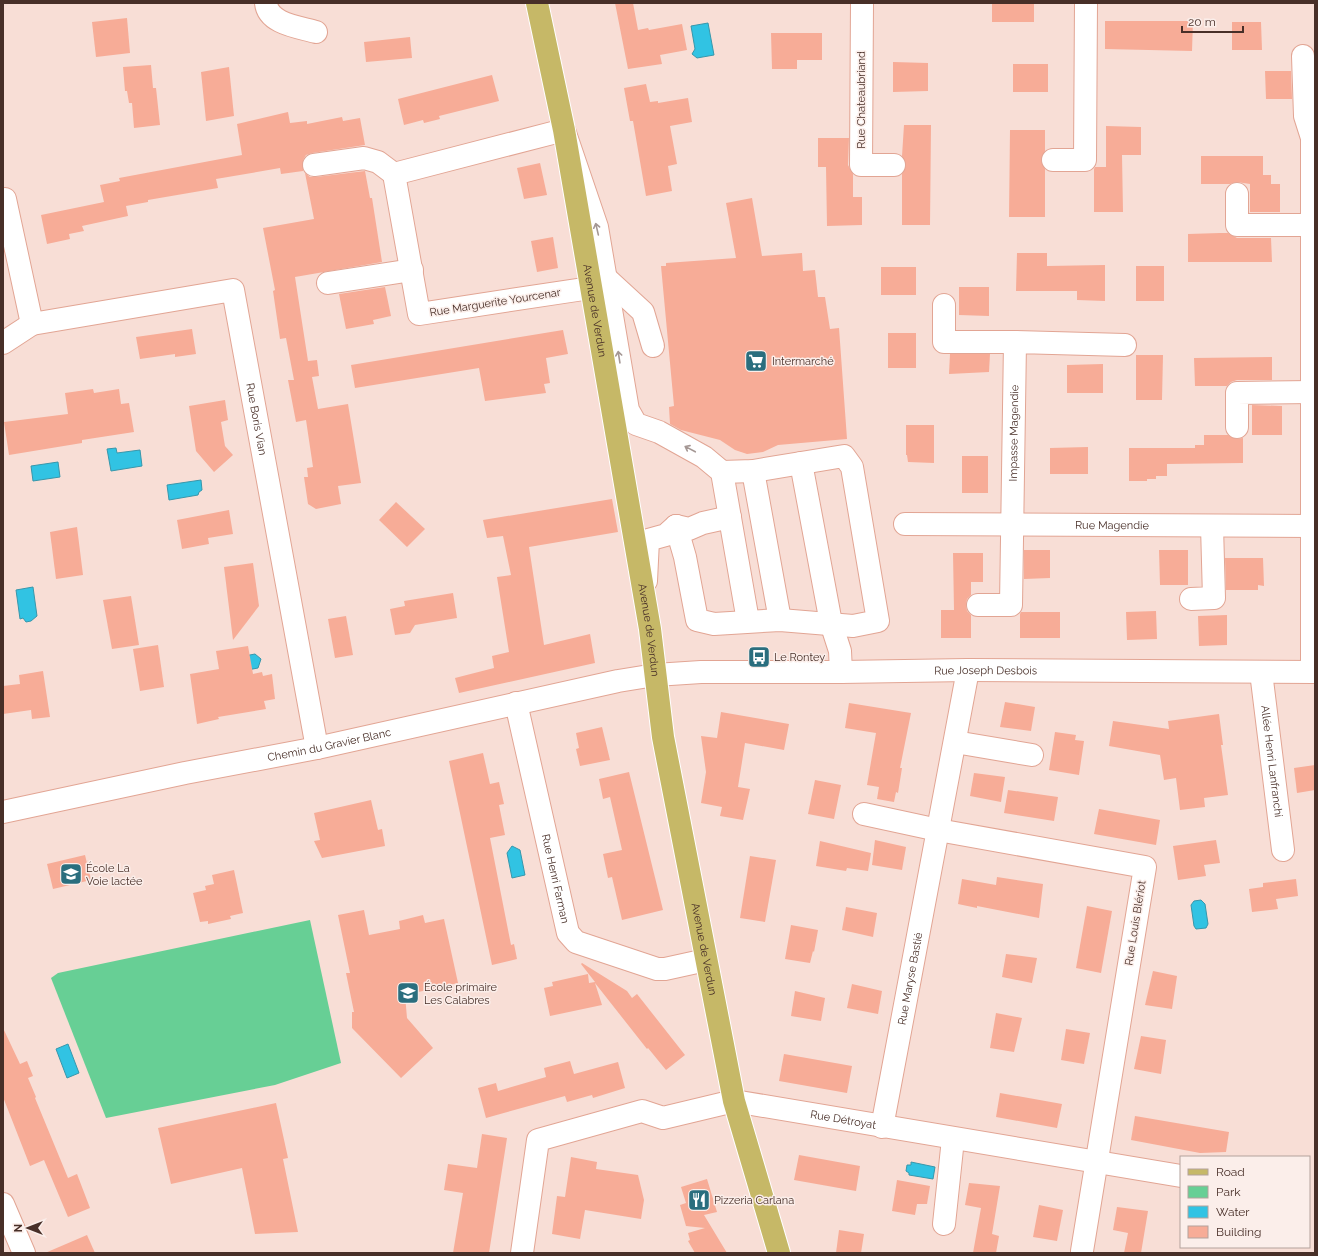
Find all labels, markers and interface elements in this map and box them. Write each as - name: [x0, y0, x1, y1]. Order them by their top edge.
- scale bar: [1182, 8, 1243, 34]
- text: 20 m: [1188, 15, 1216, 29]
- street label: Rue Chateaubriand: [855, 51, 868, 149]
- one-way arrow: [593, 223, 601, 236]
- street label: Avenue de Verdun: [580, 263, 609, 358]
- street label: Rue Marguerite Yourcenar: [429, 286, 562, 319]
- supermarket icon: Intermarché: [743, 348, 769, 374]
- one-way arrow: [615, 351, 623, 364]
- place label: Intermarché: [772, 355, 834, 368]
- street label: Rue Boris Vian: [243, 382, 269, 456]
- street label: Impasse Magendie: [1007, 384, 1021, 481]
- one-way arrow: [684, 445, 696, 453]
- street label: Rue Magendie: [1075, 519, 1150, 532]
- street label: Avenue de Verdun: [635, 582, 662, 677]
- bus stop icon: Le Rontey: [746, 644, 772, 670]
- place label: Le Rontey: [774, 651, 825, 664]
- street label: Rue Joseph Desbois: [934, 664, 1037, 678]
- street label: Allée Henri Lanfranchi: [1258, 705, 1285, 818]
- street label: Chemin du Gravier Blanc: [266, 726, 392, 764]
- street label: Rue Henri Farman: [539, 833, 572, 925]
- school or university icon: École La Voie lactée: [58, 861, 84, 887]
- place label: École La Voie lactée: [86, 861, 143, 888]
- street label: Rue Louis Blériot: [1122, 879, 1149, 967]
- street label: Avenue de Verdun: [688, 902, 719, 996]
- street label: Rue Maryse Bastié: [895, 931, 926, 1026]
- school or university icon: École primaire Les Calabres: [395, 980, 421, 1006]
- place label: École primaire Les Calabres: [424, 980, 498, 1007]
- street label: Rue Détroyat: [809, 1108, 877, 1132]
- legend: [1180, 1156, 1310, 1248]
- text: Road: [1216, 1165, 1245, 1179]
- text: Park: [1216, 1185, 1241, 1199]
- restaurant icon: Pizzeria Carlana: [686, 1187, 712, 1213]
- place label: Pizzeria Carlana: [714, 1194, 794, 1207]
- text: Water: [1216, 1205, 1250, 1219]
- north arrow: [8, 1208, 48, 1248]
- text: N: [12, 1224, 25, 1232]
- text: Building: [1216, 1225, 1262, 1239]

